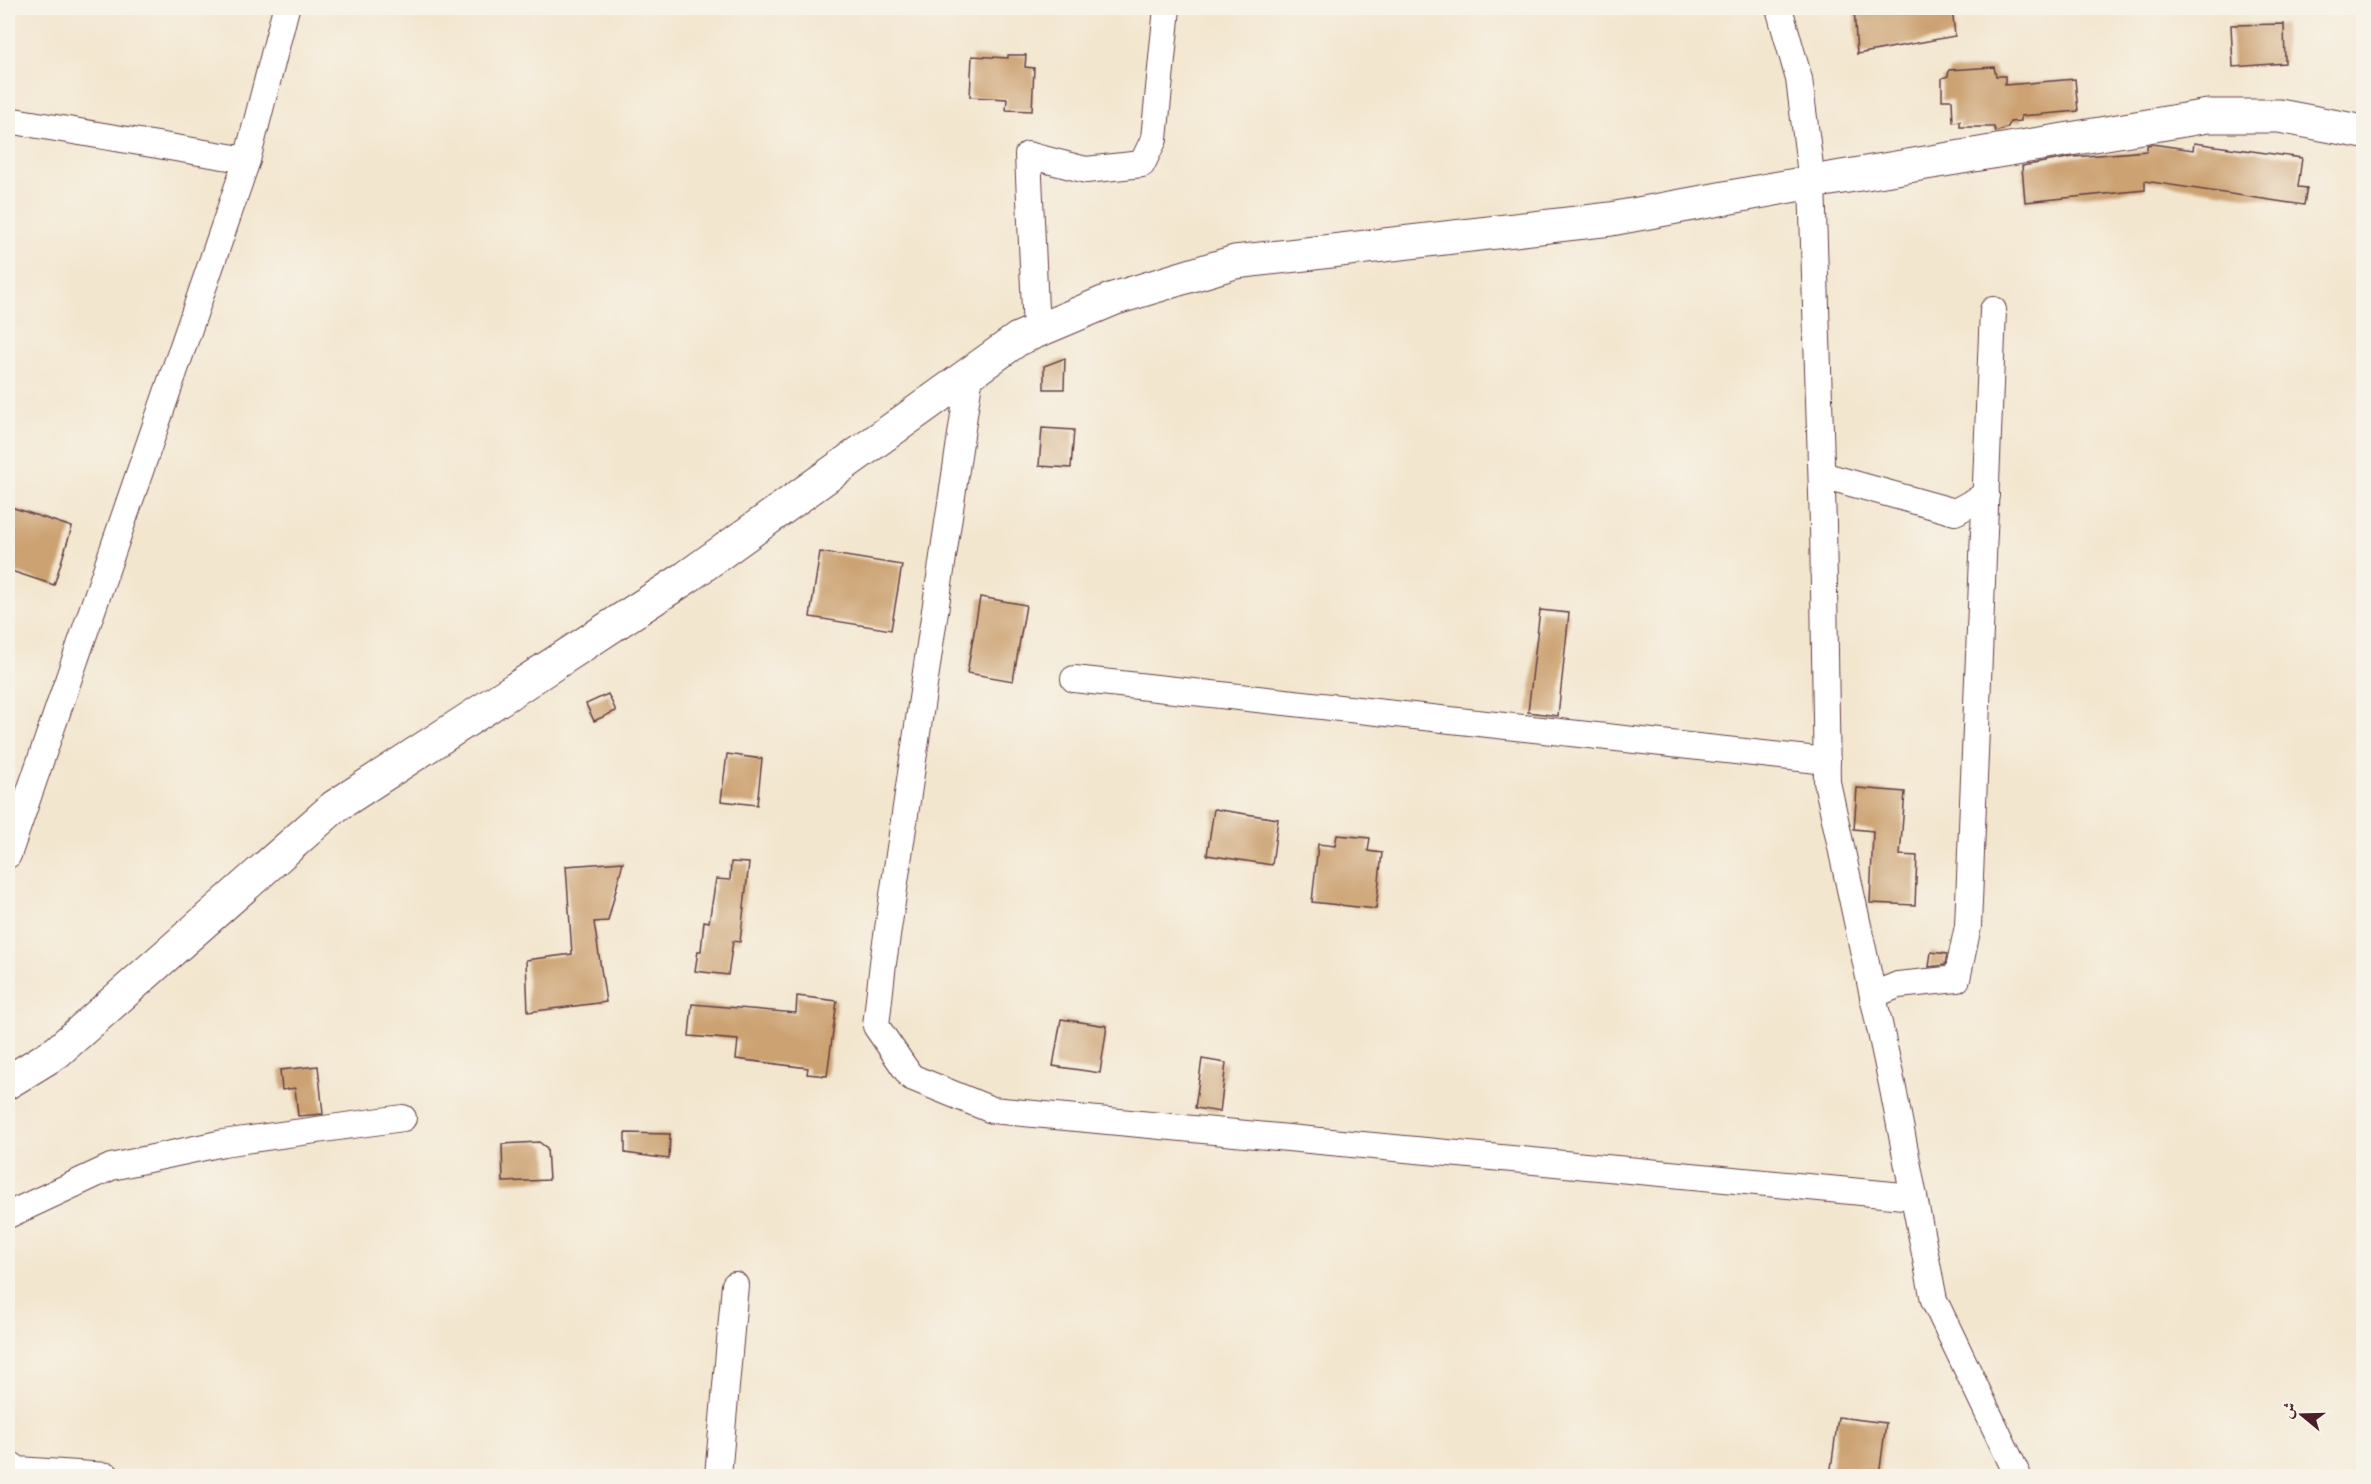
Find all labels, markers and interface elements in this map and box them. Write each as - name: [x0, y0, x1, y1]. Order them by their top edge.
- north arrow: [2272, 1385, 2332, 1445]
- text: ش: [2276, 1399, 2302, 1422]

